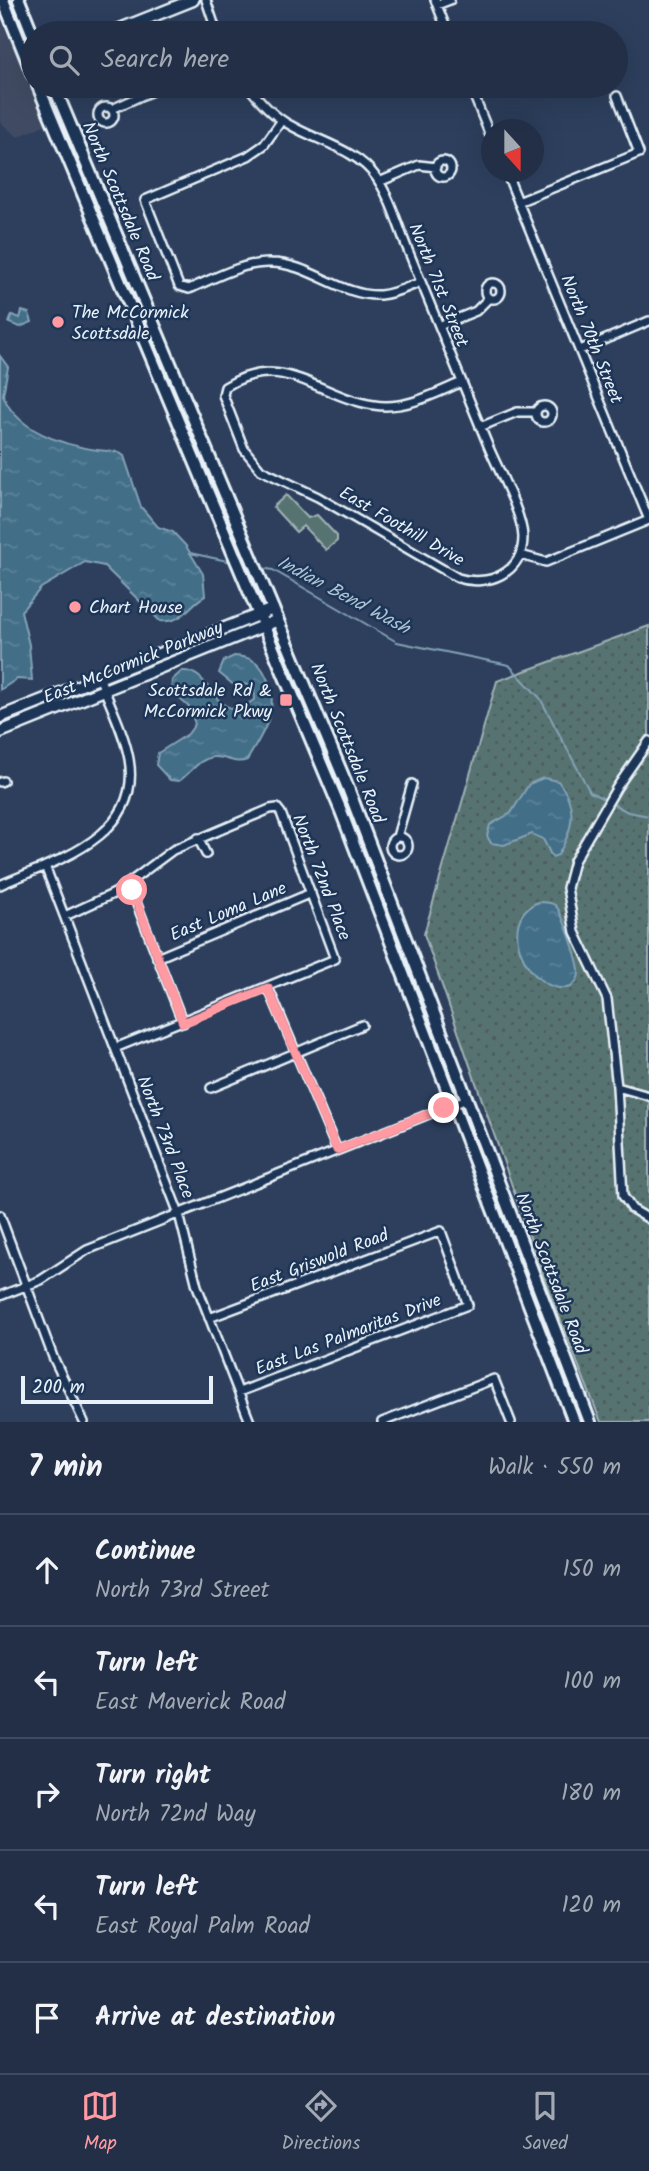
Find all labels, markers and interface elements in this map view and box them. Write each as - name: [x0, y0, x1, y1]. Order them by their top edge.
- search box: [21, 21, 628, 98]
- text: Search here: [101, 39, 229, 81]
- icon: search: [45, 41, 83, 79]
- street label: North Scottsdale Road: [73, 117, 167, 287]
- north arrow: [481, 119, 544, 182]
- street label: North 71st Street: [400, 219, 476, 353]
- street label: North 70th Street: [552, 271, 630, 409]
- place label: The McCormick Scottsdale: [72, 299, 189, 349]
- marker: The McCormick Scottsdale: [50, 314, 66, 330]
- street label: East Foothill Drive: [333, 479, 470, 575]
- water label: Indian Bend Wash: [271, 548, 416, 644]
- place label: Chart House: [89, 594, 183, 623]
- marker: Chart House: [67, 599, 83, 615]
- street label: East McCormick Parkway: [39, 614, 228, 713]
- street label: North Scottsdale Road: [301, 659, 392, 829]
- place label: Scottsdale Rd & McCormick Pkwy: [144, 677, 273, 727]
- marker: Scottsdale Rd & McCormick Pkwy: [278, 692, 294, 708]
- street label: North 72nd Place: [283, 810, 358, 945]
- route start: [116, 874, 147, 905]
- street label: East Loma Lane: [165, 875, 292, 950]
- street label: North 73rd Place: [128, 1072, 201, 1203]
- route end: [428, 1092, 459, 1123]
- street label: North Scottsdale Road: [506, 1189, 595, 1359]
- street label: East Griswold Road: [246, 1221, 394, 1301]
- street label: East Las Palmaritas Drive: [251, 1286, 446, 1384]
- scale bar: [21, 1373, 214, 1405]
- text: 200 m: [32, 1373, 85, 1403]
- text: 7 min: [28, 1444, 103, 1492]
- text: Walk · 550 m: [488, 1450, 621, 1486]
- text: Continue: [95, 1531, 196, 1573]
- icon: ahead: [28, 1551, 66, 1589]
- text: 150 m: [562, 1552, 621, 1588]
- text: North 73rd Street: [95, 1573, 269, 1609]
- text: Turn left: [95, 1643, 198, 1685]
- icon: left: [28, 1663, 66, 1701]
- text: 100 m: [563, 1664, 621, 1700]
- text: East Maverick Road: [95, 1685, 286, 1721]
- text: Turn right: [95, 1755, 211, 1797]
- icon: right: [28, 1775, 66, 1813]
- text: 180 m: [561, 1776, 621, 1812]
- text: North 72nd Way: [95, 1797, 256, 1833]
- text: Turn left: [95, 1867, 198, 1909]
- icon: left: [28, 1887, 66, 1925]
- text: 120 m: [561, 1888, 621, 1924]
- text: East Royal Palm Road: [95, 1909, 310, 1945]
- text: Arrive at destination: [95, 1997, 335, 2039]
- icon: arrive: [28, 1999, 66, 2037]
- tab: Map: [81, 2087, 119, 2159]
- tab: Directions: [282, 2087, 360, 2159]
- tab: Saved: [523, 2087, 568, 2159]

